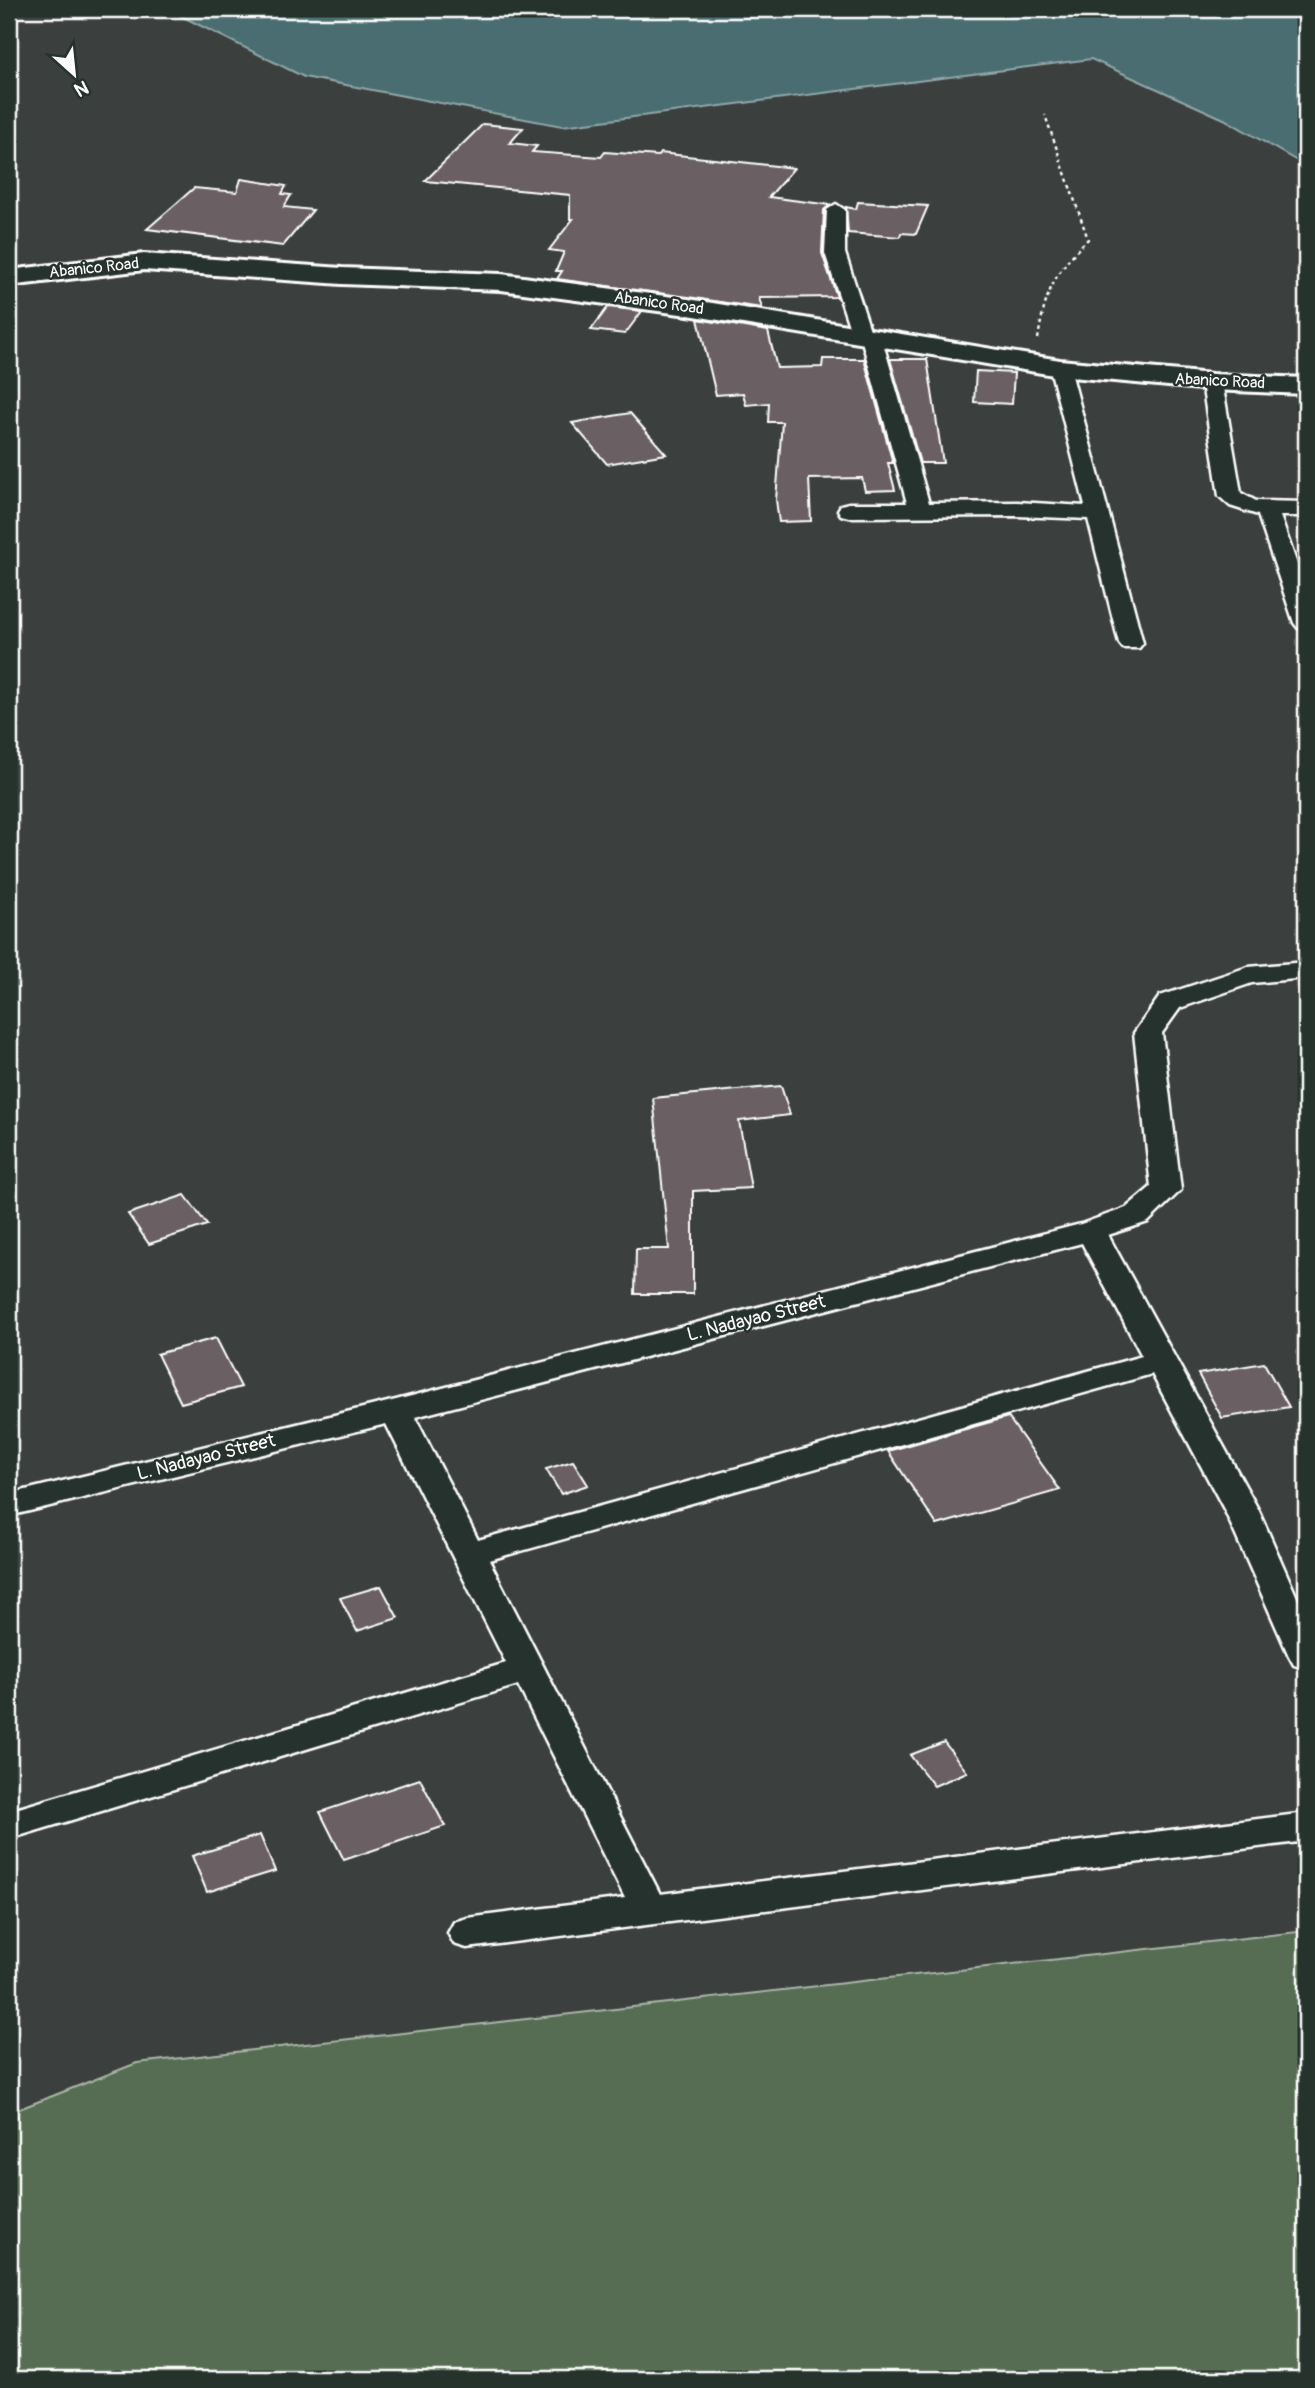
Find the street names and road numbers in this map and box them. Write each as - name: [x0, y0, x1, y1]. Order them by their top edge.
- street label: Abanico Road: [48, 253, 140, 283]
- street label: Abanico Road: [613, 287, 705, 319]
- street label: Abanico Road: [1174, 369, 1266, 393]
- street label: L. Nadayao Street: [684, 1289, 828, 1347]
- street label: L. Nadayao Street: [134, 1428, 278, 1486]

